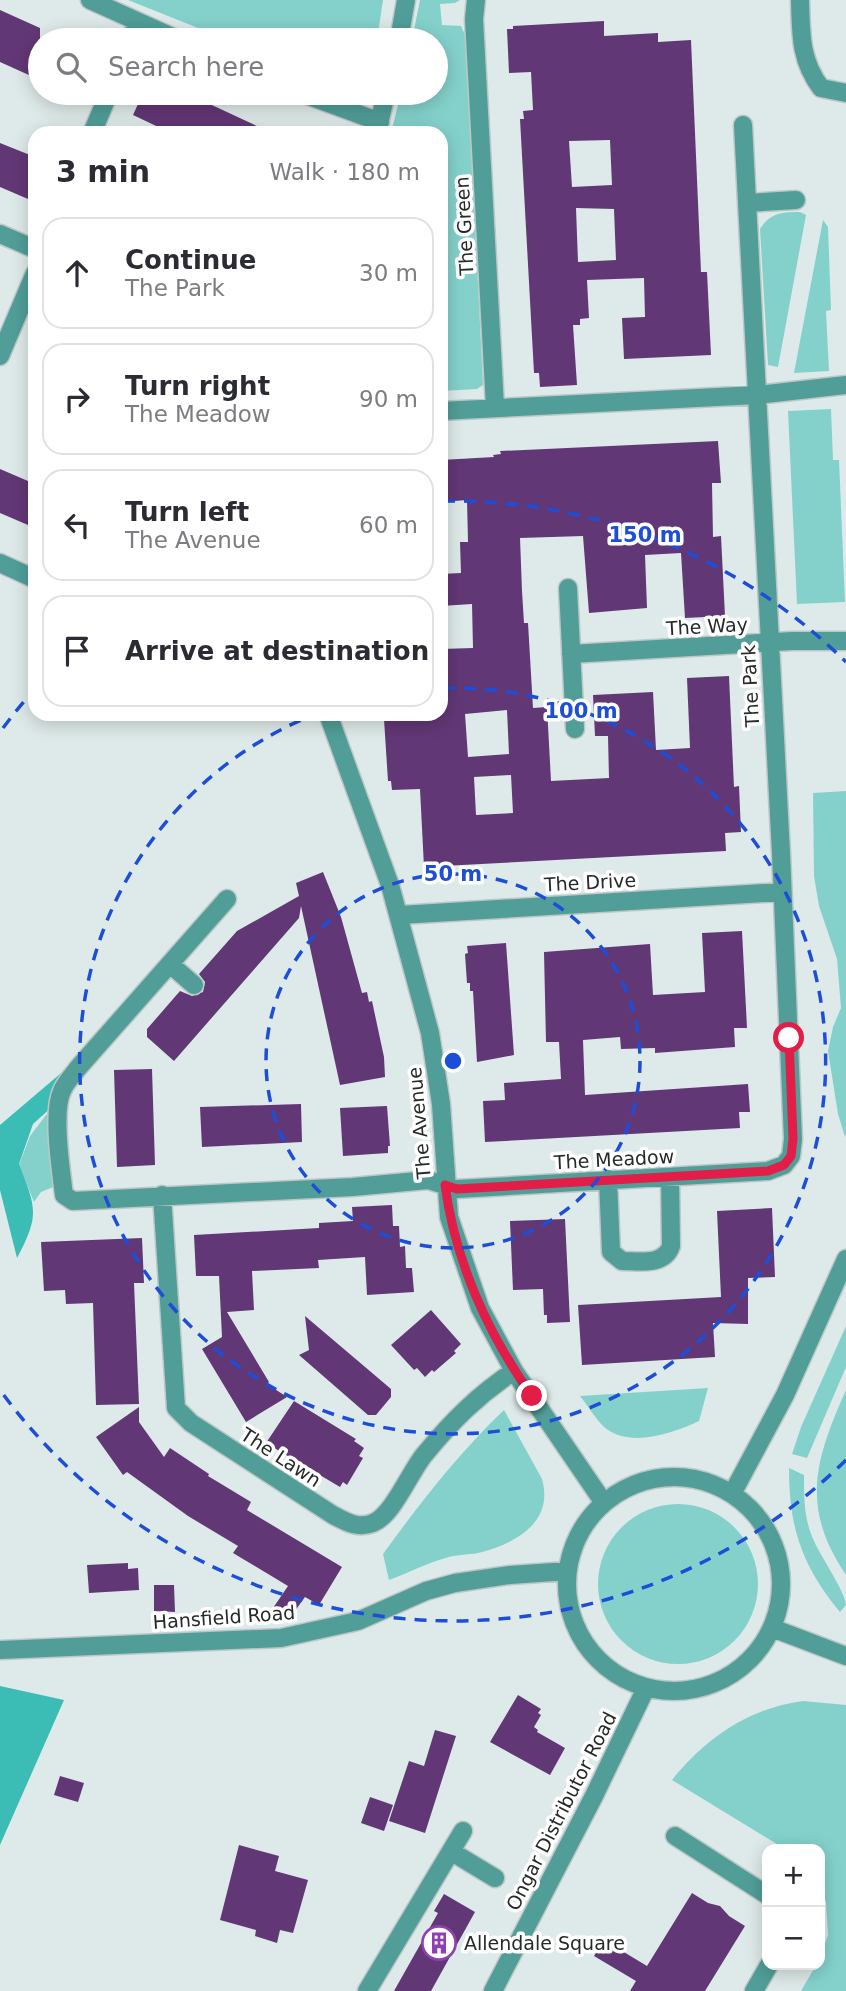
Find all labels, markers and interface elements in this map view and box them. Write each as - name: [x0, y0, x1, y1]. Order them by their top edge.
- search box: [28, 28, 448, 105]
- icon: search: [52, 48, 90, 86]
- text: Search here: [108, 52, 264, 82]
- text: 3 min: [56, 154, 150, 189]
- text: Walk · 180 m: [269, 159, 420, 185]
- street label: The Green: [450, 176, 478, 277]
- text: Continue: [125, 245, 256, 275]
- icon: ahead: [58, 254, 96, 292]
- text: 30 m: [359, 260, 418, 286]
- text: The Park: [125, 275, 225, 301]
- text: Turn right: [125, 371, 270, 401]
- icon: right: [58, 380, 96, 418]
- text: 90 m: [359, 386, 418, 412]
- text: The Meadow: [125, 401, 271, 427]
- text: Turn left: [125, 497, 249, 527]
- icon: left: [58, 506, 96, 544]
- text: 60 m: [359, 512, 418, 538]
- text: 150 m: [608, 523, 682, 547]
- text: The Avenue: [125, 527, 261, 553]
- street label: The Way: [665, 613, 748, 639]
- icon: arrive: [58, 632, 96, 670]
- text: Arrive at destination: [125, 636, 429, 666]
- street label: The Park: [737, 644, 763, 729]
- text: 100 m: [544, 699, 618, 723]
- text: 50 m: [424, 862, 482, 886]
- street label: The Drive: [542, 869, 637, 895]
- route start: [773, 1022, 804, 1053]
- centre of rings: [441, 1049, 465, 1073]
- street label: The Avenue: [403, 1066, 435, 1181]
- street label: The Meadow: [552, 1145, 675, 1173]
- route end: [516, 1380, 547, 1411]
- street label: The Lawn: [236, 1422, 325, 1491]
- street label: Hansfield Road: [152, 1601, 296, 1633]
- street label: Ongar Distributor Road: [501, 1708, 621, 1914]
- map controls: [762, 1844, 825, 1970]
- button: +: [762, 1844, 825, 1907]
- button: −: [762, 1907, 825, 1970]
- building icon: Allendale Square: [420, 1924, 458, 1962]
- place label: Allendale Square: [464, 1932, 625, 1954]

